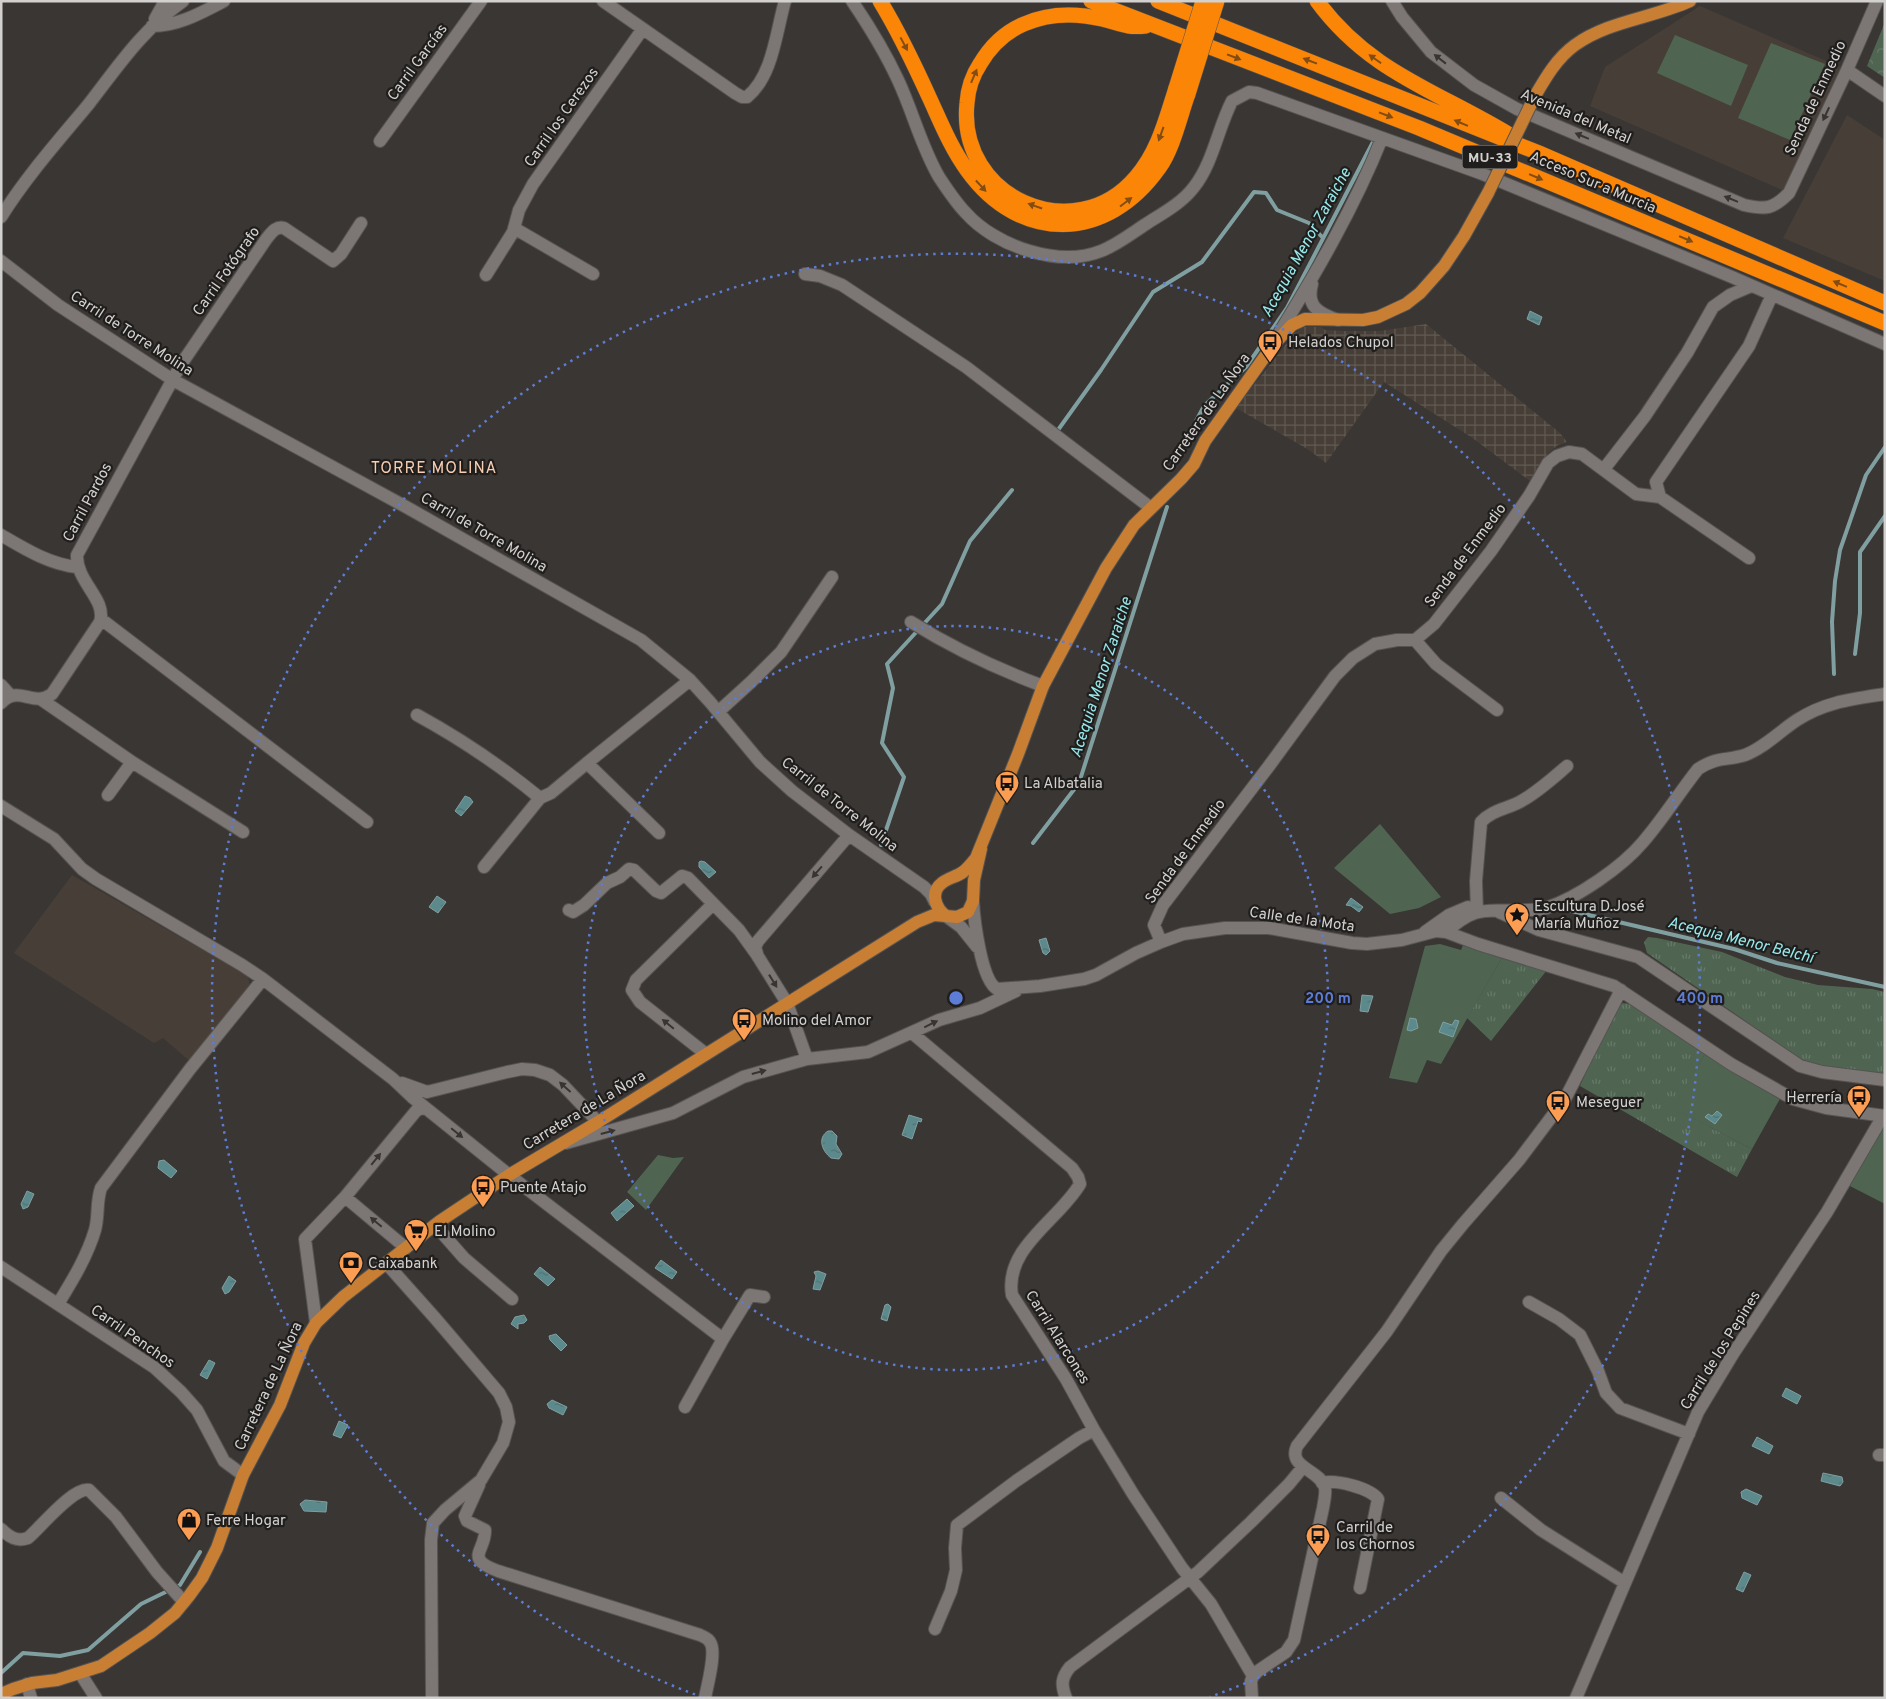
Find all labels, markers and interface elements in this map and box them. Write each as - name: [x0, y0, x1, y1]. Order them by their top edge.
- street label: Carril Garcías: [384, 21, 453, 105]
- one-way arrow: [900, 36, 908, 51]
- street label: Senda de Enmedio: [1781, 38, 1851, 159]
- one-way arrow: [1227, 53, 1242, 61]
- one-way arrow: [1434, 53, 1447, 64]
- one-way arrow: [1368, 54, 1382, 64]
- one-way arrow: [1302, 57, 1317, 65]
- street label: Carril los Cerezos: [521, 64, 604, 171]
- one-way arrow: [970, 69, 978, 83]
- street label: Avenida del Metal: [1517, 85, 1634, 149]
- one-way arrow: [1822, 107, 1830, 121]
- one-way arrow: [1378, 112, 1393, 119]
- one-way arrow: [1454, 118, 1468, 126]
- one-way arrow: [1157, 127, 1165, 142]
- one-way arrow: [1575, 132, 1589, 140]
- road number: MU-33: [1462, 146, 1518, 168]
- street label: Acceso Sur a Murcia: [1526, 148, 1659, 219]
- water label: Acequia Menor Zaraiche: [1257, 164, 1357, 321]
- one-way arrow: [1529, 173, 1543, 181]
- one-way arrow: [975, 180, 986, 192]
- one-way arrow: [1724, 195, 1738, 203]
- one-way arrow: [1119, 197, 1133, 207]
- one-way arrow: [1027, 202, 1042, 210]
- street label: Carril Fotógrafo: [189, 223, 265, 320]
- one-way arrow: [1679, 236, 1693, 244]
- one-way arrow: [1833, 279, 1847, 287]
- street label: Carril de Torre Molina: [66, 287, 196, 381]
- bus stop icon: Helados Chupol: [1257, 329, 1283, 363]
- place label: Helados Chupol: [1288, 334, 1394, 353]
- street label: Carretera de La Ñora: [1159, 350, 1255, 476]
- district label: TORRE MOLINA: [371, 459, 497, 479]
- street label: Carril Pardos: [60, 460, 117, 546]
- street label: Carril de Torre Molina: [417, 489, 550, 577]
- street label: Senda de Enmedio: [1421, 500, 1511, 611]
- water label: Acequia Menor Zaraiche: [1066, 594, 1138, 760]
- street label: Carril de Torre Molina: [777, 754, 901, 857]
- bus stop icon: La Albatalia: [994, 770, 1020, 804]
- place label: La Albatalia: [1024, 775, 1103, 794]
- street label: Senda de Enmedio: [1142, 796, 1231, 908]
- one-way arrow: [812, 865, 823, 878]
- place label: Escultura D.José María Muñoz: [1534, 898, 1645, 934]
- place icon: Escultura D.José María Muñoz: [1504, 902, 1530, 936]
- street label: Calle de la Mota: [1248, 904, 1356, 937]
- water label: Acequia Menor Belchí: [1665, 913, 1820, 970]
- one-way arrow: [768, 974, 777, 987]
- centre of rings: [947, 989, 965, 1007]
- text: 200 m: [1305, 990, 1351, 1009]
- text: 400 m: [1677, 990, 1723, 1009]
- bus stop icon: Molino del Amor: [731, 1007, 757, 1041]
- place label: Molino del Amor: [762, 1012, 872, 1031]
- one-way arrow: [661, 1018, 674, 1029]
- one-way arrow: [924, 1020, 938, 1028]
- street label: Carretera de La Ñora: [519, 1066, 650, 1155]
- one-way arrow: [751, 1068, 766, 1076]
- one-way arrow: [558, 1081, 571, 1092]
- bus stop icon: Herrería: [1846, 1084, 1872, 1118]
- bus stop icon: Meseguer: [1545, 1089, 1571, 1123]
- place label: Herrería: [1786, 1089, 1842, 1108]
- place label: Meseguer: [1576, 1094, 1642, 1113]
- one-way arrow: [450, 1128, 463, 1139]
- one-way arrow: [601, 1128, 616, 1136]
- one-way arrow: [371, 1153, 382, 1166]
- bus stop icon: Puente Atajo: [470, 1174, 496, 1208]
- place label: Puente Atajo: [500, 1179, 587, 1198]
- one-way arrow: [369, 1217, 382, 1228]
- supermarket icon: El Molino: [403, 1218, 429, 1252]
- place label: El Molino: [434, 1223, 496, 1242]
- bank icon: Caixabank: [338, 1250, 364, 1284]
- place label: Caixabank: [368, 1255, 438, 1274]
- street label: Carril Alarcones: [1020, 1287, 1093, 1388]
- street label: Carril de los Pepines: [1677, 1288, 1766, 1414]
- street label: Carril Penchos: [86, 1301, 178, 1373]
- street label: Carretera de La Ñora: [230, 1319, 308, 1454]
- shop icon: Ferre Hogar: [176, 1507, 202, 1541]
- place label: Ferre Hogar: [206, 1512, 286, 1531]
- place label: Carril de los Chornos: [1336, 1519, 1415, 1555]
- bus stop icon: Carril de los Chornos: [1305, 1523, 1331, 1557]

